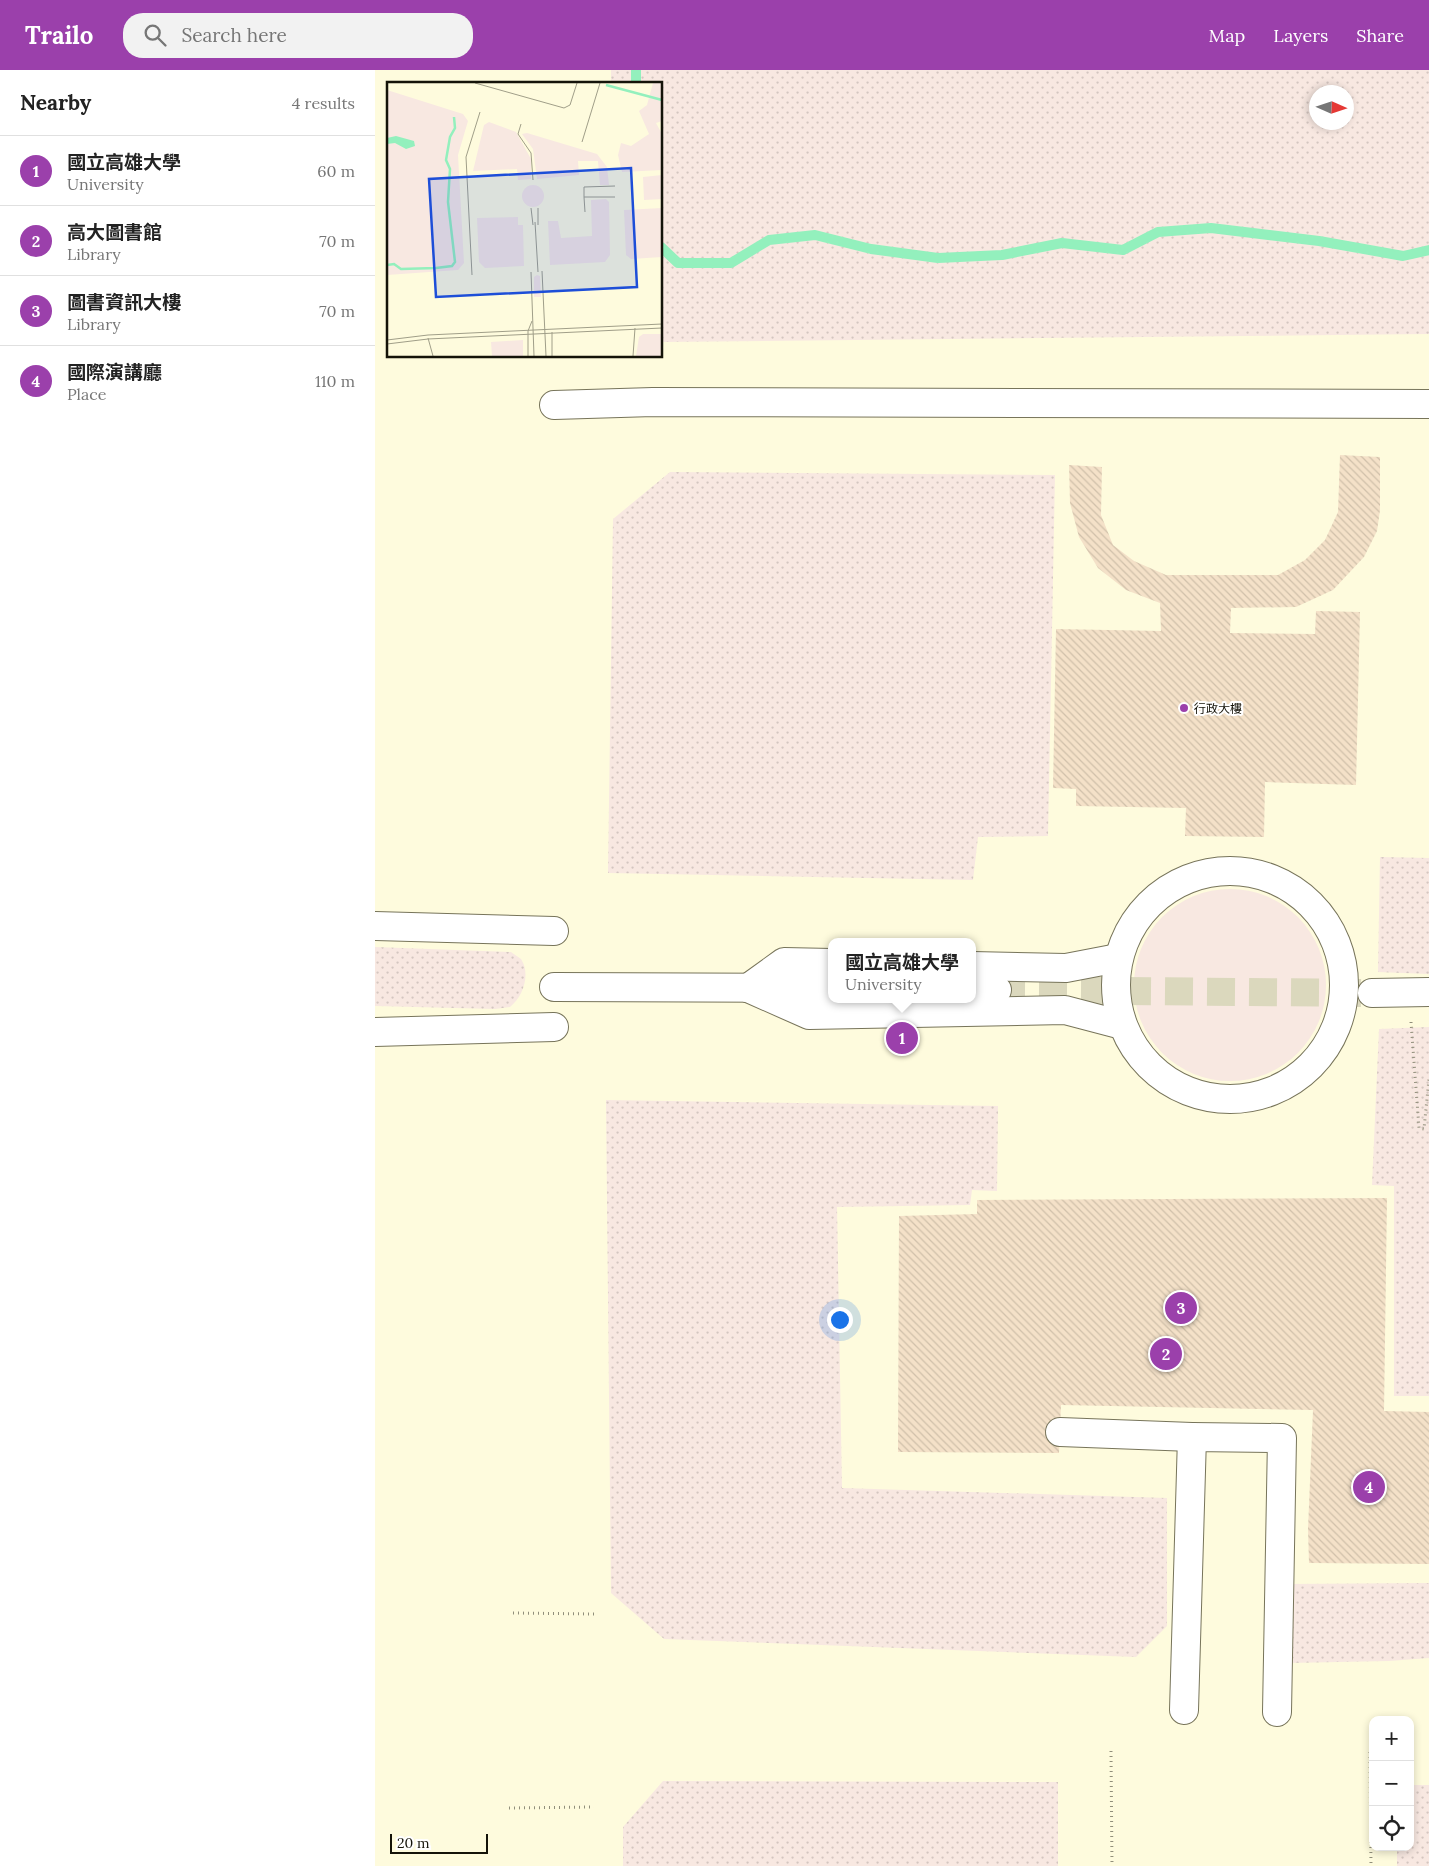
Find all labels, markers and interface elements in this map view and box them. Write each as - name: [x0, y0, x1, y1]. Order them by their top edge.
- search box: [123, 13, 473, 58]
- text: Trailo: [25, 20, 93, 51]
- icon: search: [141, 21, 169, 49]
- text: Search here: [181, 23, 287, 47]
- text: Map: [1209, 24, 1245, 47]
- text: Layers: [1273, 24, 1328, 47]
- text: Share: [1356, 24, 1404, 47]
- inset map: [387, 82, 663, 358]
- north arrow: [1309, 85, 1354, 130]
- text: Nearby: [20, 89, 91, 116]
- text: 4 results: [292, 93, 355, 113]
- text: 國立高雄大學: [67, 150, 181, 174]
- text: 1: [33, 161, 39, 181]
- text: 60 m: [317, 161, 355, 181]
- text: University: [67, 174, 144, 194]
- text: 高大圖書館: [67, 220, 162, 244]
- text: 2: [32, 231, 40, 251]
- text: 70 m: [319, 231, 355, 251]
- text: Library: [67, 244, 121, 264]
- text: 圖書資訊大樓: [67, 290, 181, 314]
- text: 3: [32, 301, 40, 321]
- text: 70 m: [319, 301, 355, 321]
- text: Library: [67, 314, 121, 334]
- text: 國際演講廳: [67, 360, 162, 384]
- text: 4: [32, 371, 40, 391]
- text: 110 m: [315, 371, 355, 391]
- text: Place: [67, 384, 106, 404]
- place label: 行政大樓: [1194, 701, 1242, 716]
- marker: 行政大樓: [1178, 702, 1190, 714]
- popup: [828, 938, 976, 1003]
- text: 國立高雄大學: [845, 950, 959, 974]
- text: University: [845, 974, 922, 994]
- pin: 1: [886, 1019, 918, 1057]
- pin: 3: [1165, 1289, 1197, 1327]
- your location: [827, 1307, 853, 1333]
- pin: 2: [1150, 1335, 1182, 1373]
- pin: 4: [1353, 1468, 1385, 1506]
- map controls: [1369, 1716, 1414, 1851]
- button: +: [1369, 1716, 1414, 1761]
- button: −: [1369, 1761, 1414, 1806]
- button: locate: [1369, 1806, 1414, 1851]
- scale bar: [390, 1831, 487, 1854]
- text: 20 m: [397, 1834, 429, 1852]

